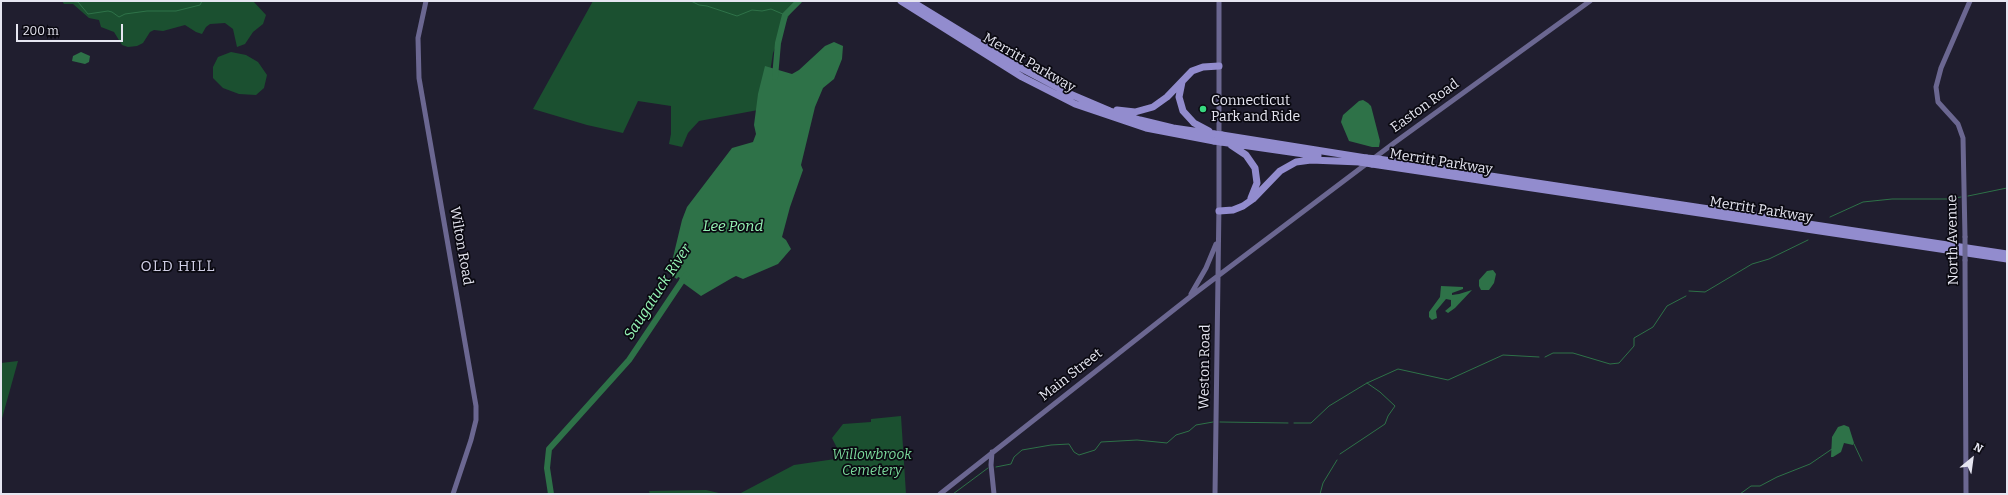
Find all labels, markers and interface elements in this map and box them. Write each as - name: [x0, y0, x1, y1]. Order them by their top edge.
- scale bar: [18, 16, 125, 42]
- text: 200 m: [23, 24, 59, 38]
- street label: Merritt Parkway: [980, 30, 1078, 96]
- street label: Easton Road: [1388, 76, 1462, 136]
- place label: Connecticut Park and Ride: [1211, 93, 1300, 126]
- marker: Connecticut Park and Ride: [1198, 104, 1208, 114]
- street label: Merritt Parkway: [1388, 146, 1494, 178]
- street label: Merritt Parkway: [1708, 194, 1814, 226]
- street label: North Avenue: [1944, 194, 1962, 286]
- street label: Wilton Road: [446, 205, 476, 287]
- water label: Lee Pond: [703, 218, 763, 236]
- water label: Saugatuck River: [620, 241, 696, 343]
- district label: OLD HILL: [140, 258, 216, 276]
- street label: Weston Road: [1196, 324, 1214, 410]
- street label: Main Street: [1036, 345, 1106, 405]
- north arrow: [1952, 439, 1992, 479]
- text: N: [1971, 440, 1985, 456]
- park label: Willowbrook Cemetery: [832, 447, 912, 480]

